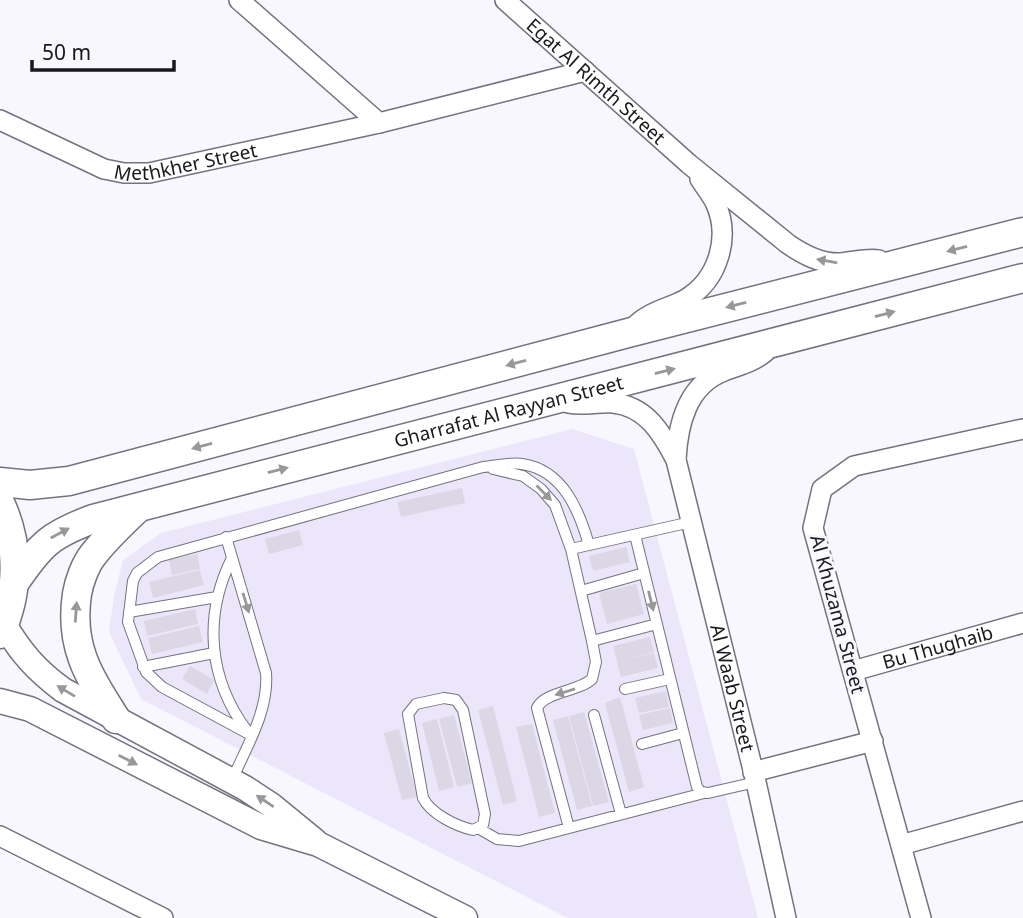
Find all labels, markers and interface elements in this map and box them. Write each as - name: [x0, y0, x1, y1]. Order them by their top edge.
- street label: Egat Al Rimth Street: [521, 12, 671, 150]
- scale bar: [32, 28, 173, 72]
- text: 50 m: [42, 38, 91, 66]
- street label: Methkher Street: [112, 137, 260, 187]
- one-way arrow: [946, 244, 968, 255]
- one-way arrow: [816, 255, 838, 266]
- one-way arrow: [726, 301, 747, 311]
- one-way arrow: [874, 308, 896, 319]
- one-way arrow: [505, 358, 527, 369]
- one-way arrow: [654, 365, 676, 376]
- street label: Gharrafat Al Rayyan Street: [391, 369, 626, 453]
- one-way arrow: [191, 441, 213, 452]
- one-way arrow: [268, 464, 290, 475]
- one-way arrow: [535, 485, 552, 502]
- one-way arrow: [51, 527, 70, 539]
- street label: Al Khuzama Street: [804, 532, 872, 696]
- one-way arrow: [646, 590, 657, 612]
- one-way arrow: [241, 593, 251, 614]
- one-way arrow: [71, 600, 82, 622]
- street label: Bu Thughaib: [879, 619, 996, 675]
- street label: Al Waab Street: [704, 621, 761, 754]
- one-way arrow: [57, 685, 76, 698]
- one-way arrow: [555, 688, 576, 698]
- one-way arrow: [119, 753, 139, 765]
- one-way arrow: [255, 795, 275, 808]

